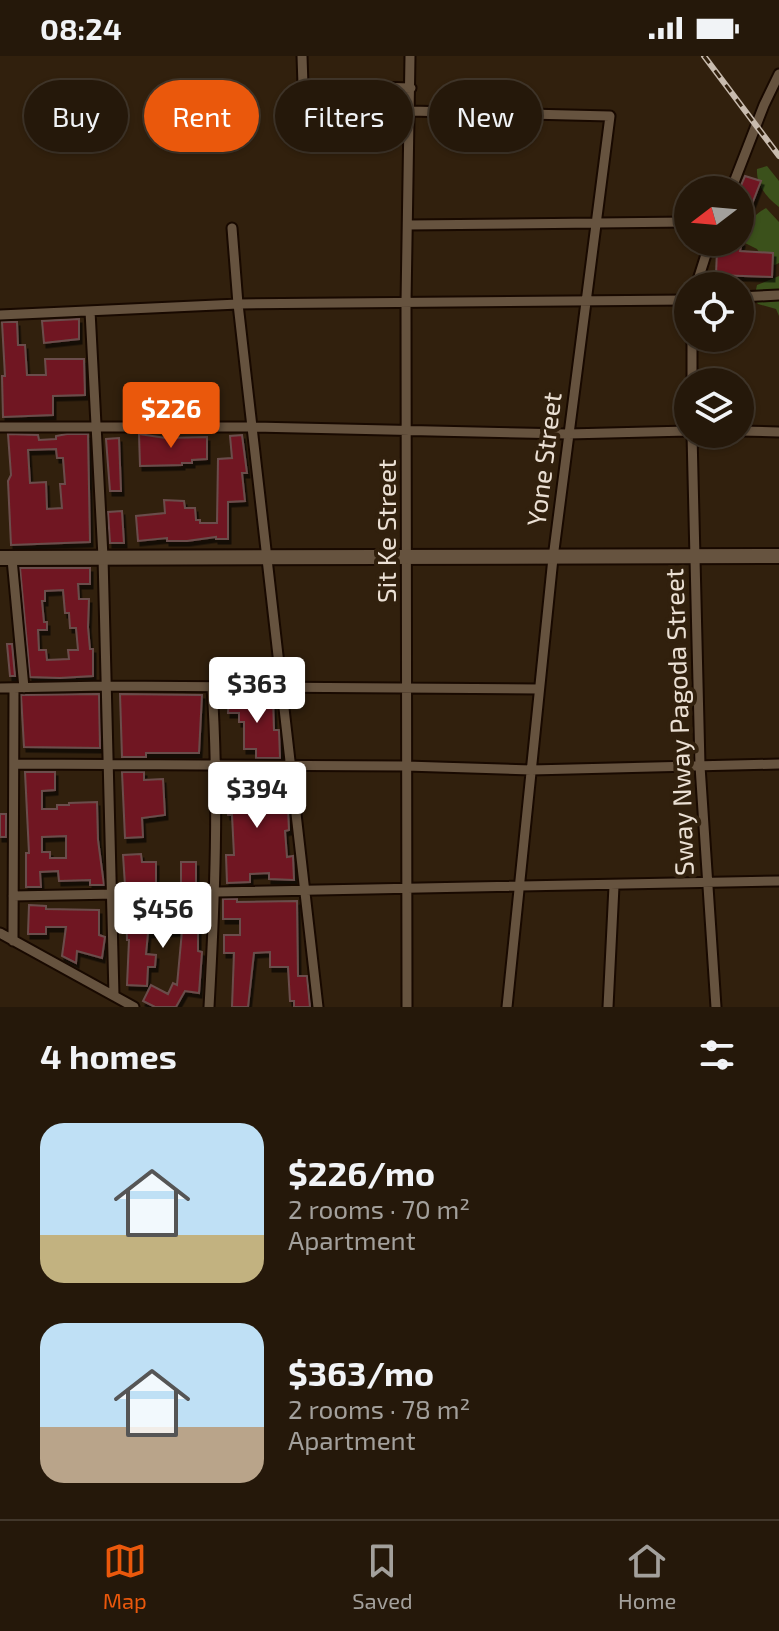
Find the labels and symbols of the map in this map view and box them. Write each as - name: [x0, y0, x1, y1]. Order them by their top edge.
- north arrow: [674, 176, 754, 256]
- pin: $226: [124, 382, 218, 450]
- street label: Yone Street: [519, 390, 567, 528]
- street label: Sit Ke Street: [370, 459, 401, 603]
- street label: Sway Nway Pagoda Street: [657, 568, 699, 876]
- pin: $363: [210, 657, 304, 725]
- pin: $394: [210, 762, 304, 830]
- pin: $456: [116, 882, 210, 950]

